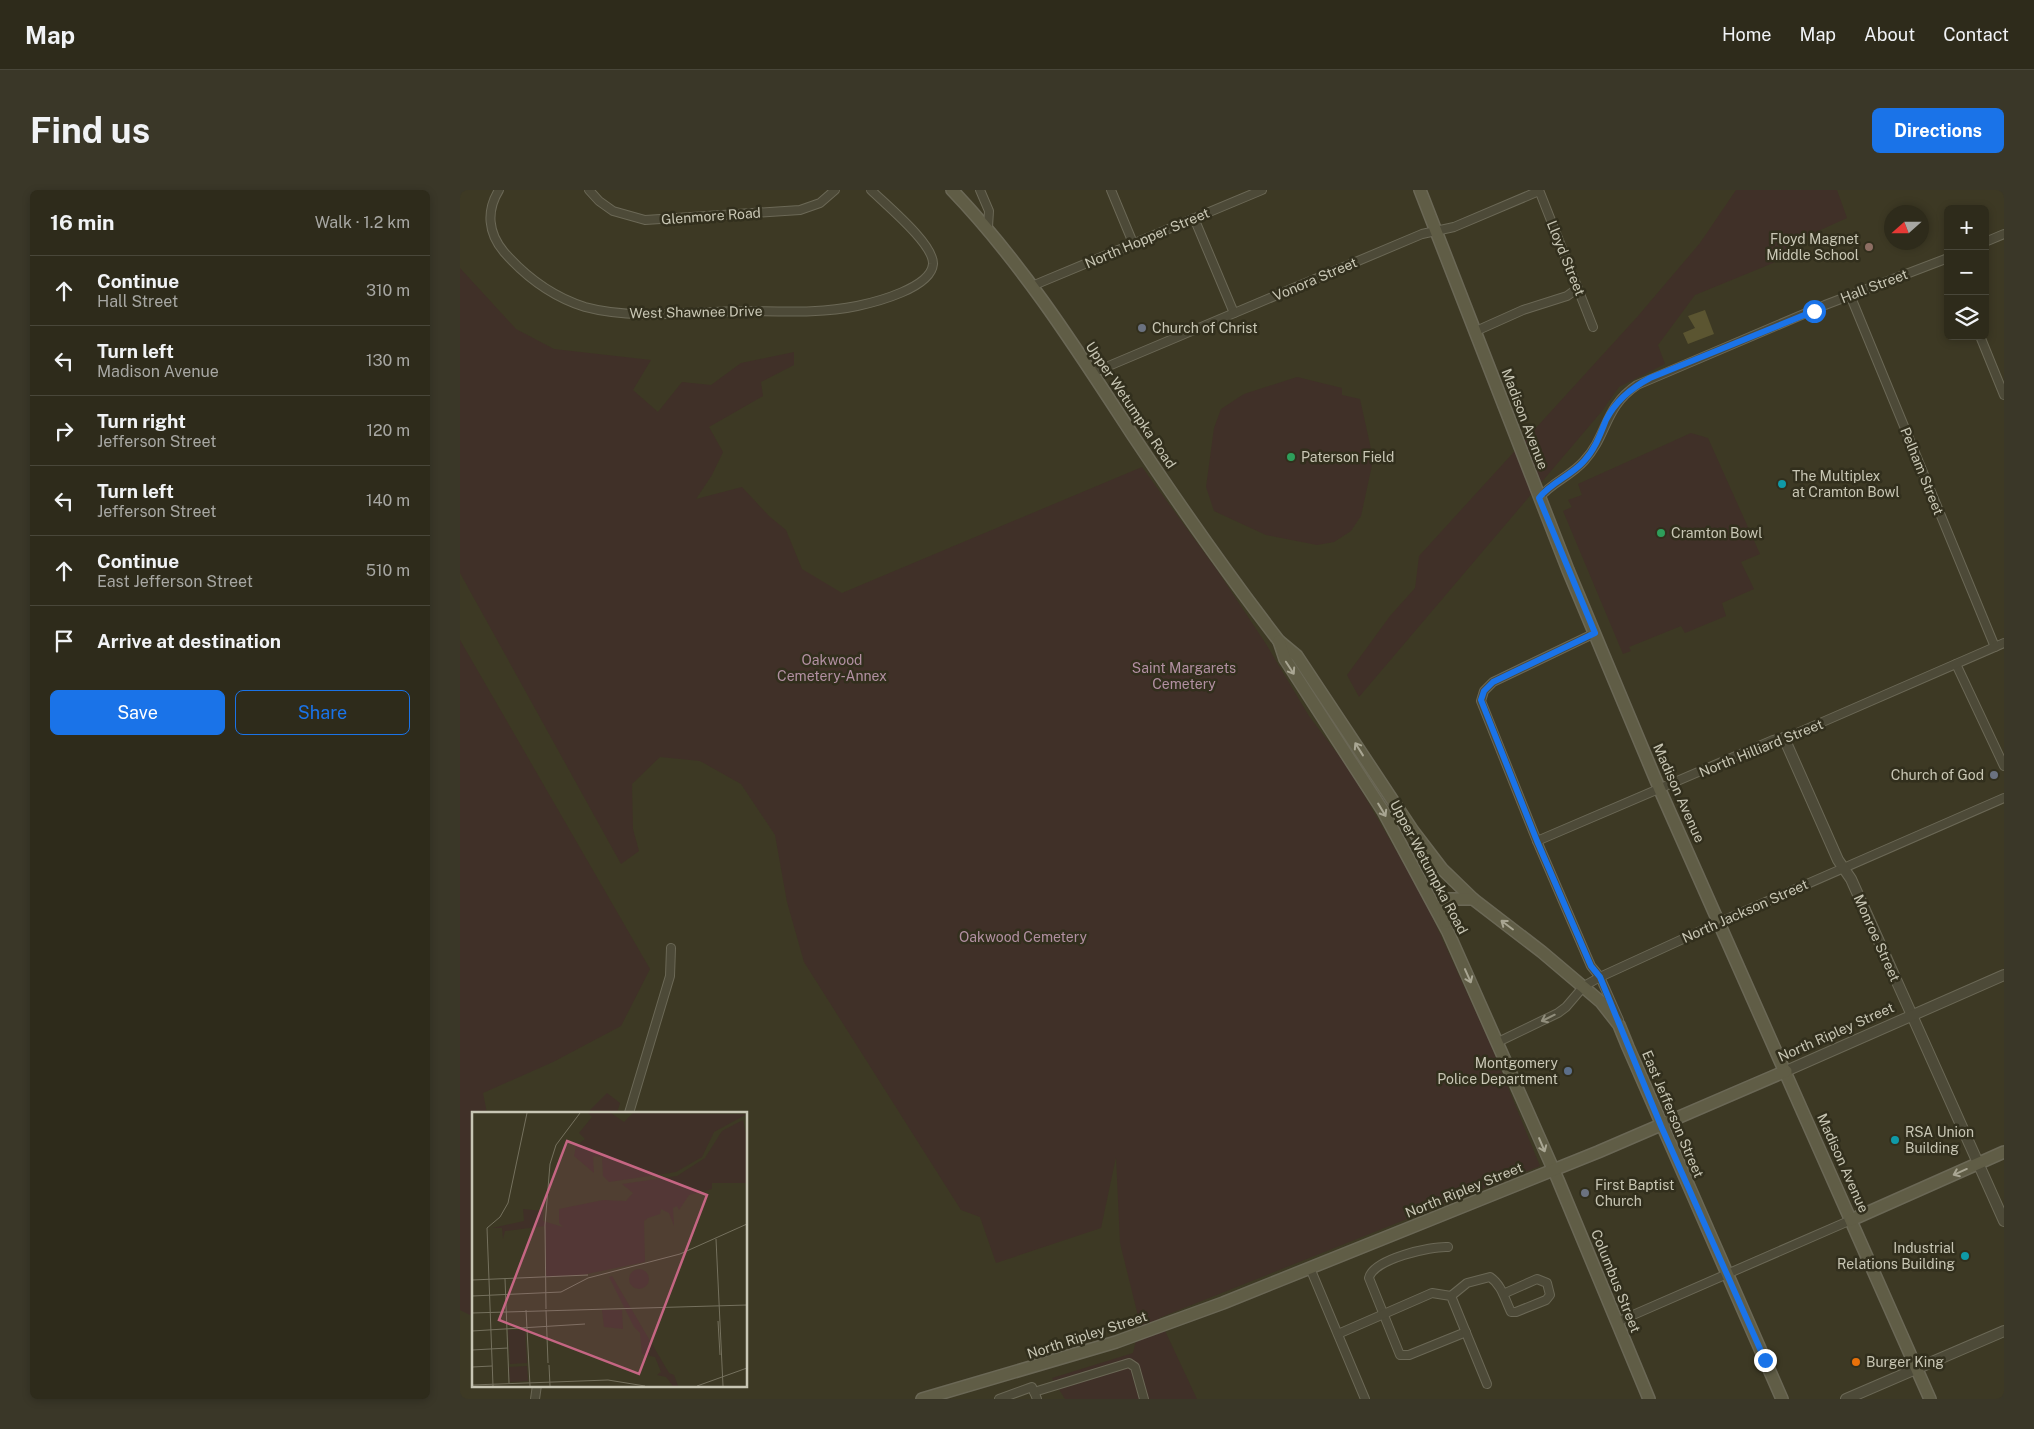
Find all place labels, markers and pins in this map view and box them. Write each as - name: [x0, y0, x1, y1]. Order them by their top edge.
- place label: Floyd Magnet Middle School: [1766, 231, 1859, 263]
- marker: Floyd Magnet Middle School: [1863, 241, 1875, 253]
- place label: Church of Christ: [1152, 320, 1258, 336]
- marker: Church of Christ: [1136, 322, 1148, 334]
- place label: Paterson Field: [1301, 449, 1394, 465]
- marker: Paterson Field: [1285, 451, 1297, 463]
- place label: The Multiplex at Cramton Bowl: [1792, 468, 1900, 500]
- marker: The Multiplex at Cramton Bowl: [1776, 478, 1788, 490]
- place label: Cramton Bowl: [1671, 525, 1762, 541]
- marker: Cramton Bowl: [1655, 527, 1667, 539]
- place label: Church of God: [1891, 767, 1984, 783]
- marker: Church of God: [1988, 769, 2000, 781]
- place label: Montgomery Police Department: [1437, 1055, 1558, 1087]
- marker: Montgomery Police Department: [1562, 1065, 1574, 1077]
- place label: RSA Union Building: [1905, 1124, 1974, 1156]
- marker: RSA Union Building: [1889, 1134, 1901, 1146]
- place label: First Baptist Church: [1595, 1177, 1675, 1209]
- marker: First Baptist Church: [1579, 1187, 1591, 1199]
- place label: Industrial Relations Building: [1837, 1240, 1955, 1272]
- marker: Industrial Relations Building: [1959, 1250, 1971, 1262]
- place label: Burger King: [1866, 1354, 1944, 1370]
- marker: Burger King: [1850, 1356, 1862, 1368]

